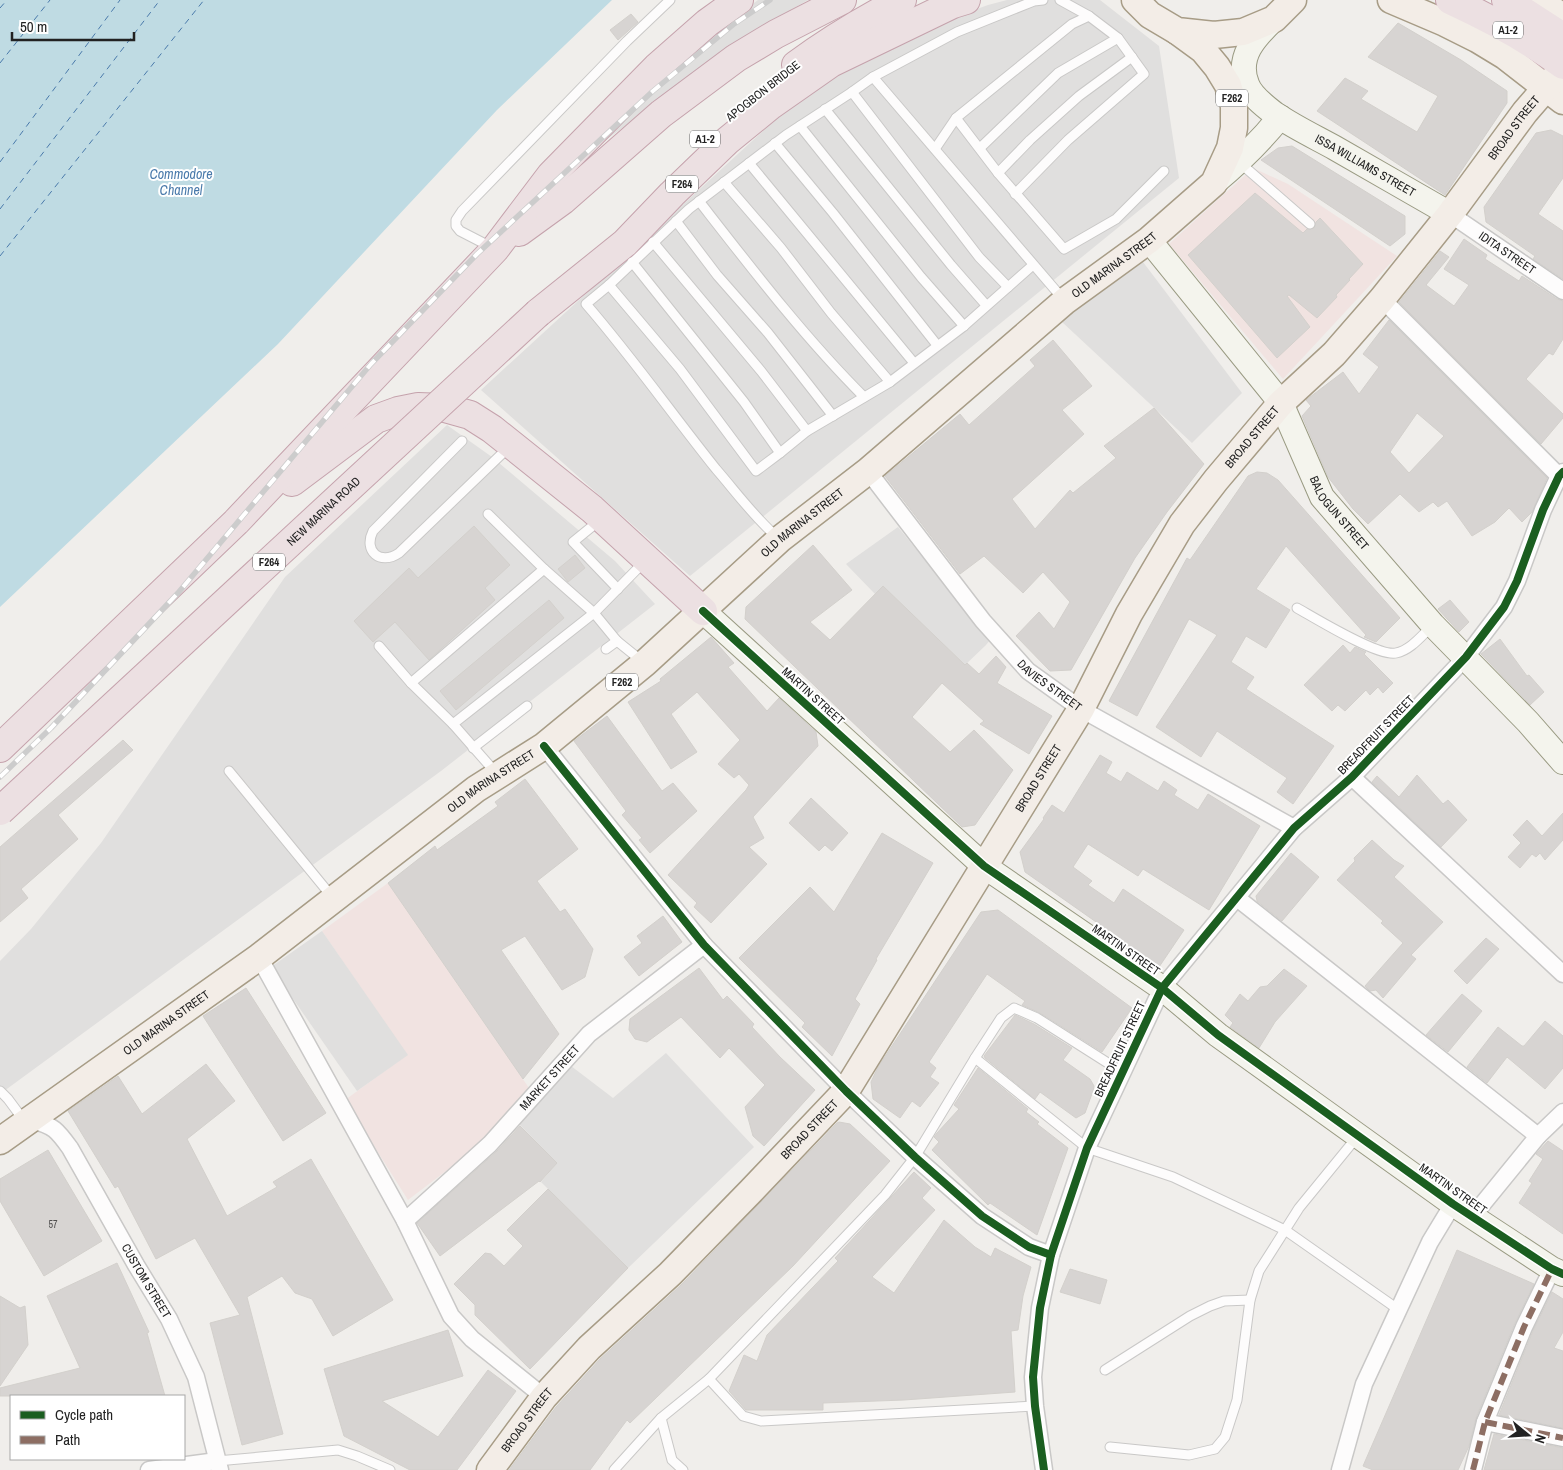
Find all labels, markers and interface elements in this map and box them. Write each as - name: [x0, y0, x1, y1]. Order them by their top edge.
- scale bar: [12, 10, 135, 42]
- text: 50 m: [20, 16, 47, 37]
- road number: A1-2: [1493, 22, 1523, 38]
- street label: APOGBON BRIDGE: [722, 57, 803, 126]
- road number: F262: [1216, 90, 1248, 106]
- street label: BROAD STREET: [1484, 92, 1543, 163]
- road number: A1-2: [690, 130, 720, 148]
- street label: ISSA WILLIAMS STREET: [1312, 131, 1419, 201]
- water label: Commodore Channel: [149, 165, 213, 199]
- road number: F264: [666, 175, 698, 192]
- street label: OLD MARINA STREET: [1068, 228, 1161, 302]
- street label: IDITA STREET: [1475, 228, 1539, 278]
- street label: BROAD STREET: [1221, 403, 1283, 472]
- street label: NEW MARINA ROAD: [283, 473, 364, 549]
- street label: BALOGUN STREET: [1306, 473, 1372, 553]
- street label: OLD MARINA STREET: [757, 485, 847, 561]
- road number: F264: [253, 554, 285, 570]
- street label: DAVIES STREET: [1013, 656, 1085, 715]
- street label: MARTIN STREET: [778, 664, 848, 728]
- road number: F262: [606, 674, 638, 690]
- street label: BREADFRUIT STREET: [1334, 692, 1418, 778]
- street label: BROAD STREET: [1011, 742, 1065, 815]
- street label: OLD MARINA STREET: [444, 746, 538, 816]
- street label: MARTIN STREET: [1089, 921, 1163, 979]
- street label: OLD MARINA STREET: [120, 987, 213, 1059]
- street label: BREADFRUIT STREET: [1091, 998, 1149, 1100]
- street label: MARKET STREET: [516, 1042, 583, 1114]
- street label: BROAD STREET: [777, 1096, 842, 1163]
- street label: MARTIN STREET: [1416, 1160, 1490, 1218]
- house number: 57: [48, 1218, 58, 1231]
- street label: CUSTOM STREET: [118, 1241, 175, 1321]
- street label: BROAD STREET: [498, 1385, 556, 1456]
- legend: [10, 1395, 185, 1460]
- text: Cycle path: [55, 1404, 113, 1425]
- north arrow: [1503, 1410, 1553, 1460]
- text: Path: [55, 1429, 80, 1450]
- text: N: [1531, 1432, 1550, 1446]

